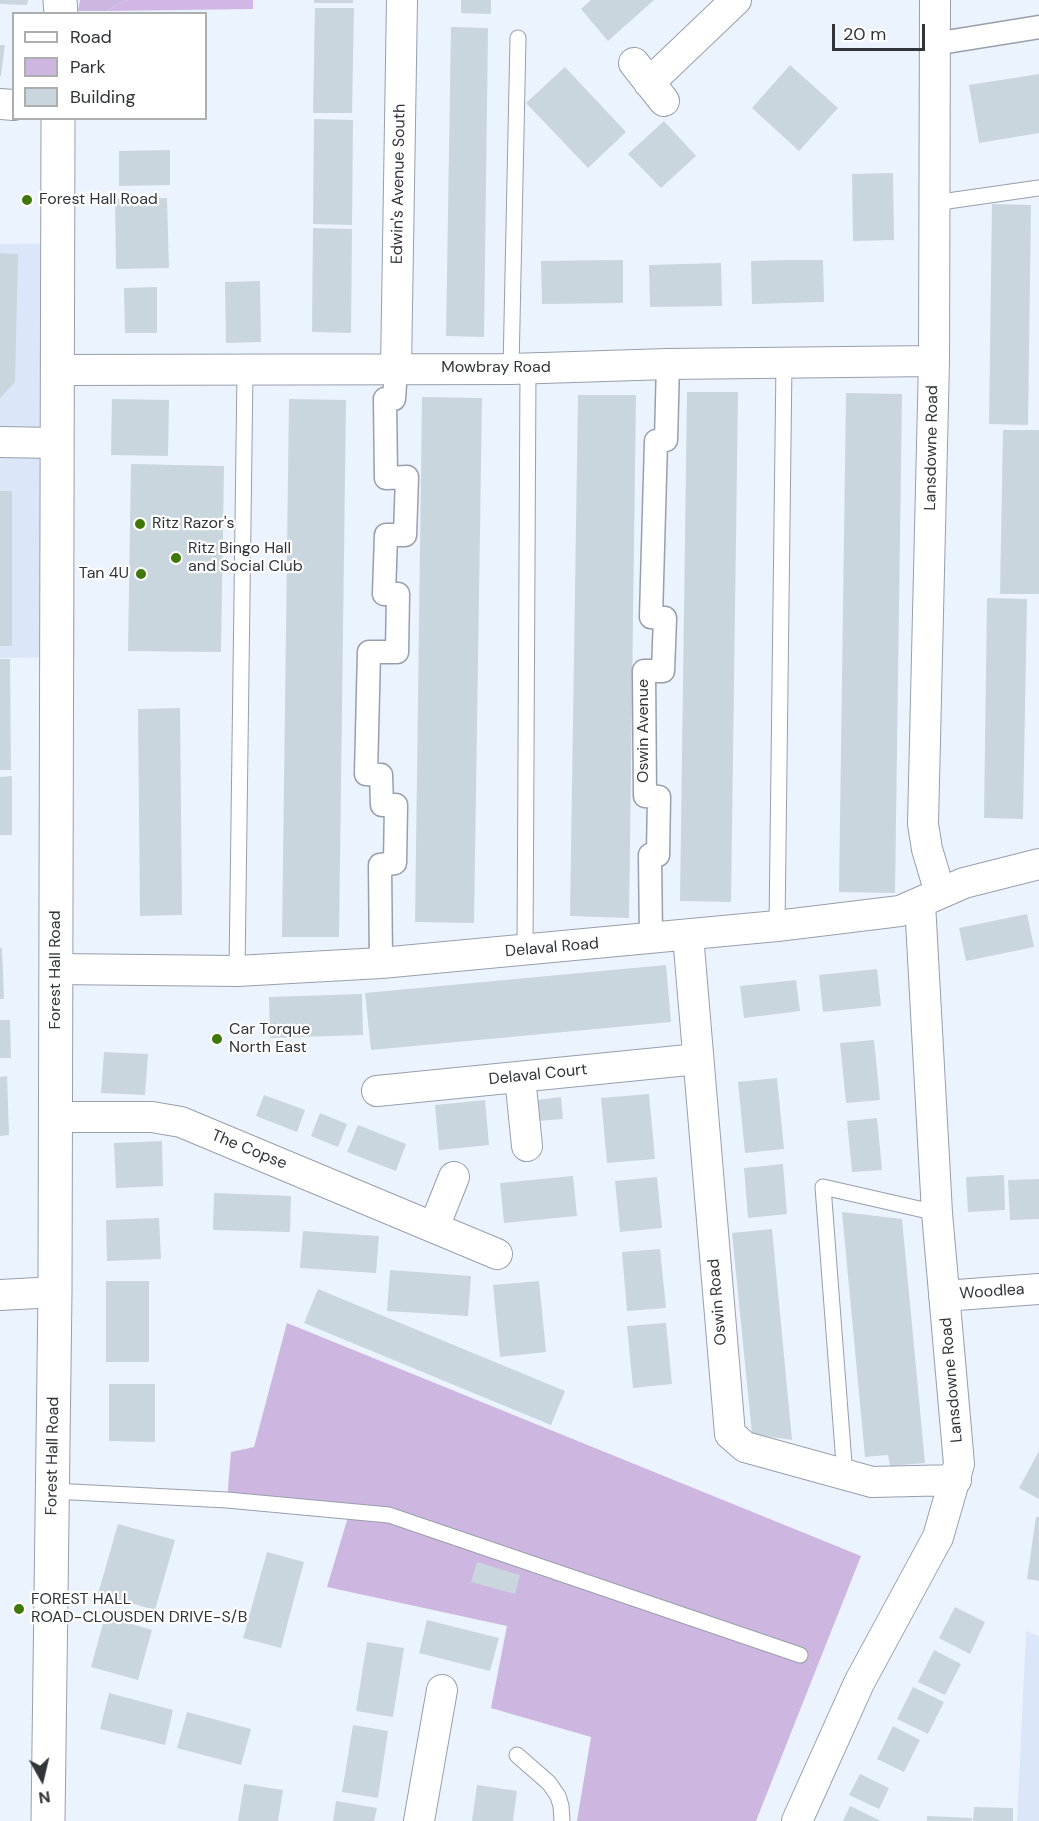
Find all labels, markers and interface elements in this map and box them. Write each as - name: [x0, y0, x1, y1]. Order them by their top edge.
- legend: [12, 12, 207, 120]
- scale bar: [835, 12, 928, 50]
- text: 20 m: [843, 22, 886, 46]
- text: Road: [70, 25, 112, 49]
- text: Park: [70, 55, 106, 79]
- text: Building: [70, 85, 135, 109]
- street label: Edwin's Avenue South: [388, 104, 410, 264]
- place label: Forest Hall Road: [39, 190, 158, 210]
- marker: Forest Hall Road: [20, 193, 34, 207]
- street label: Mowbray Road: [441, 358, 551, 378]
- street label: Lansdowne Road: [921, 385, 943, 511]
- place label: Ritz Razor's: [152, 514, 234, 534]
- marker: Ritz Razor's: [133, 517, 147, 531]
- place label: Ritz Bingo Hall and Social Club: [188, 539, 303, 577]
- marker: Ritz Bingo Hall and Social Club: [169, 551, 183, 565]
- place label: Tan 4U: [79, 564, 129, 584]
- marker: Tan 4U: [134, 567, 148, 581]
- street label: Oswin Avenue: [634, 679, 654, 783]
- street label: Forest Hall Road: [46, 911, 66, 1029]
- street label: Delaval Road: [504, 934, 600, 962]
- place label: Car Torque North East: [229, 1020, 310, 1058]
- marker: Car Torque North East: [210, 1032, 224, 1046]
- street label: Delaval Court: [488, 1060, 588, 1090]
- street label: The Copse: [208, 1126, 290, 1174]
- street label: Oswin Road: [705, 1258, 731, 1346]
- street label: Woodlea: [959, 1280, 1025, 1304]
- street label: Lansdowne Road: [937, 1317, 967, 1443]
- street label: Forest Hall Road: [42, 1396, 64, 1516]
- place label: FOREST HALL ROAD-CLOUSDEN DRIVE-S/B: [31, 1590, 248, 1628]
- marker: FOREST HALL ROAD-CLOUSDEN DRIVE-S/B: [12, 1602, 26, 1616]
- north arrow: [12, 1749, 72, 1809]
- text: N: [37, 1786, 52, 1809]

